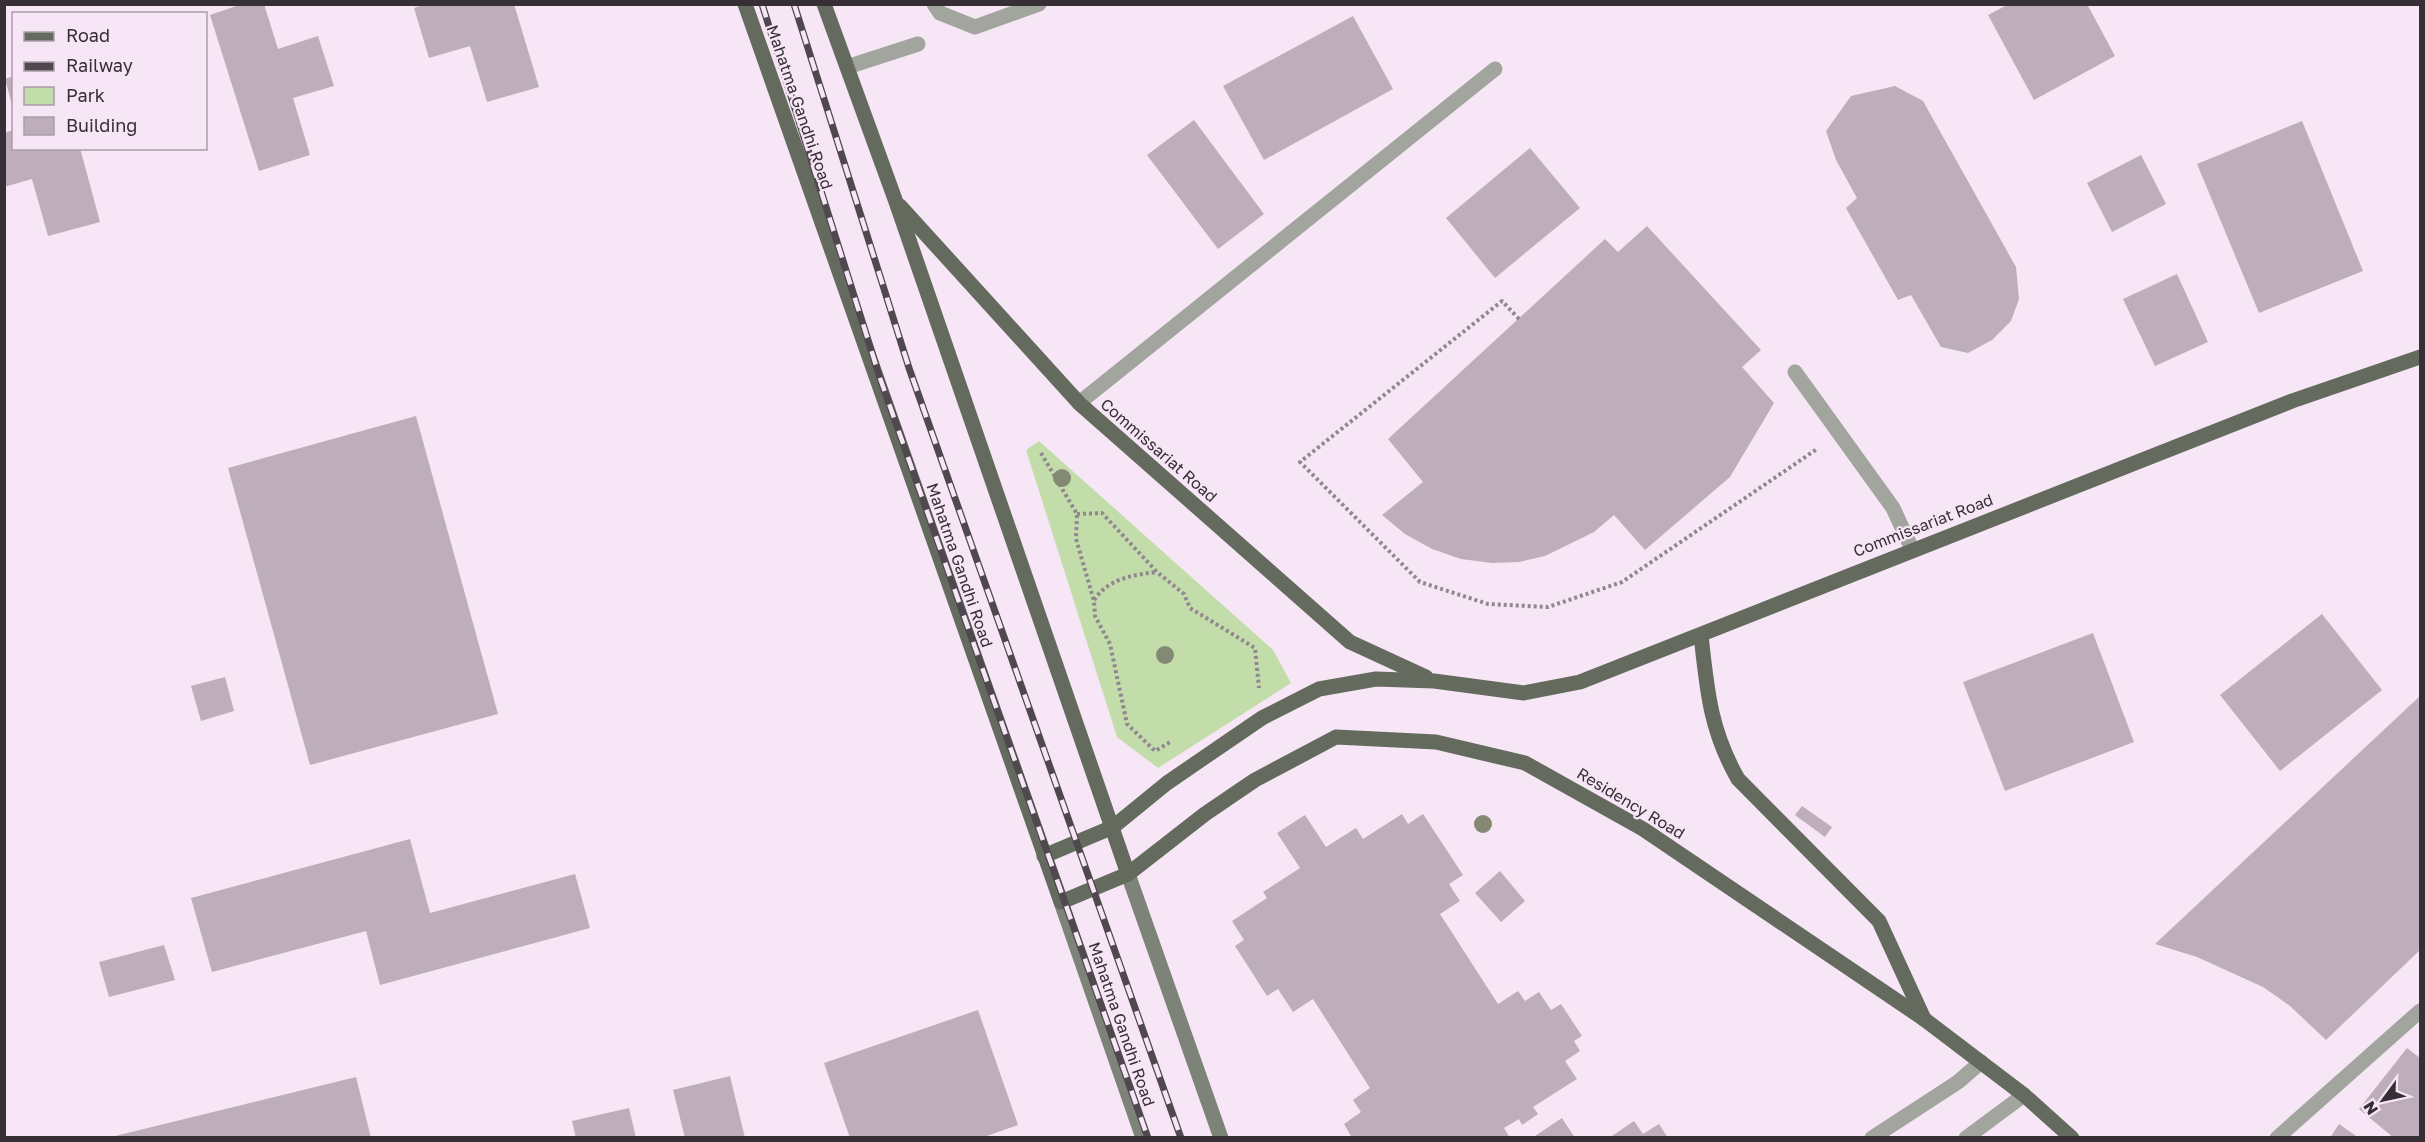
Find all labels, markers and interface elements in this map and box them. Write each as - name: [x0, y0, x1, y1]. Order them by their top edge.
- legend: [12, 12, 207, 150]
- street label: Mahatma Gandhi Road: [762, 22, 838, 192]
- text: Road: [66, 24, 110, 46]
- text: Railway: [66, 54, 133, 76]
- text: Park: [66, 84, 105, 106]
- text: Building: [66, 114, 137, 136]
- street label: Commissariat Road: [1097, 394, 1221, 506]
- street label: Mahatma Gandhi Road: [922, 480, 998, 650]
- street label: Commissariat Road: [1850, 489, 1996, 561]
- street label: Residency Road: [1573, 763, 1689, 843]
- street label: Mahatma Gandhi Road: [1084, 939, 1160, 1109]
- north arrow: [2353, 1070, 2413, 1130]
- text: N: [2359, 1098, 2382, 1119]

